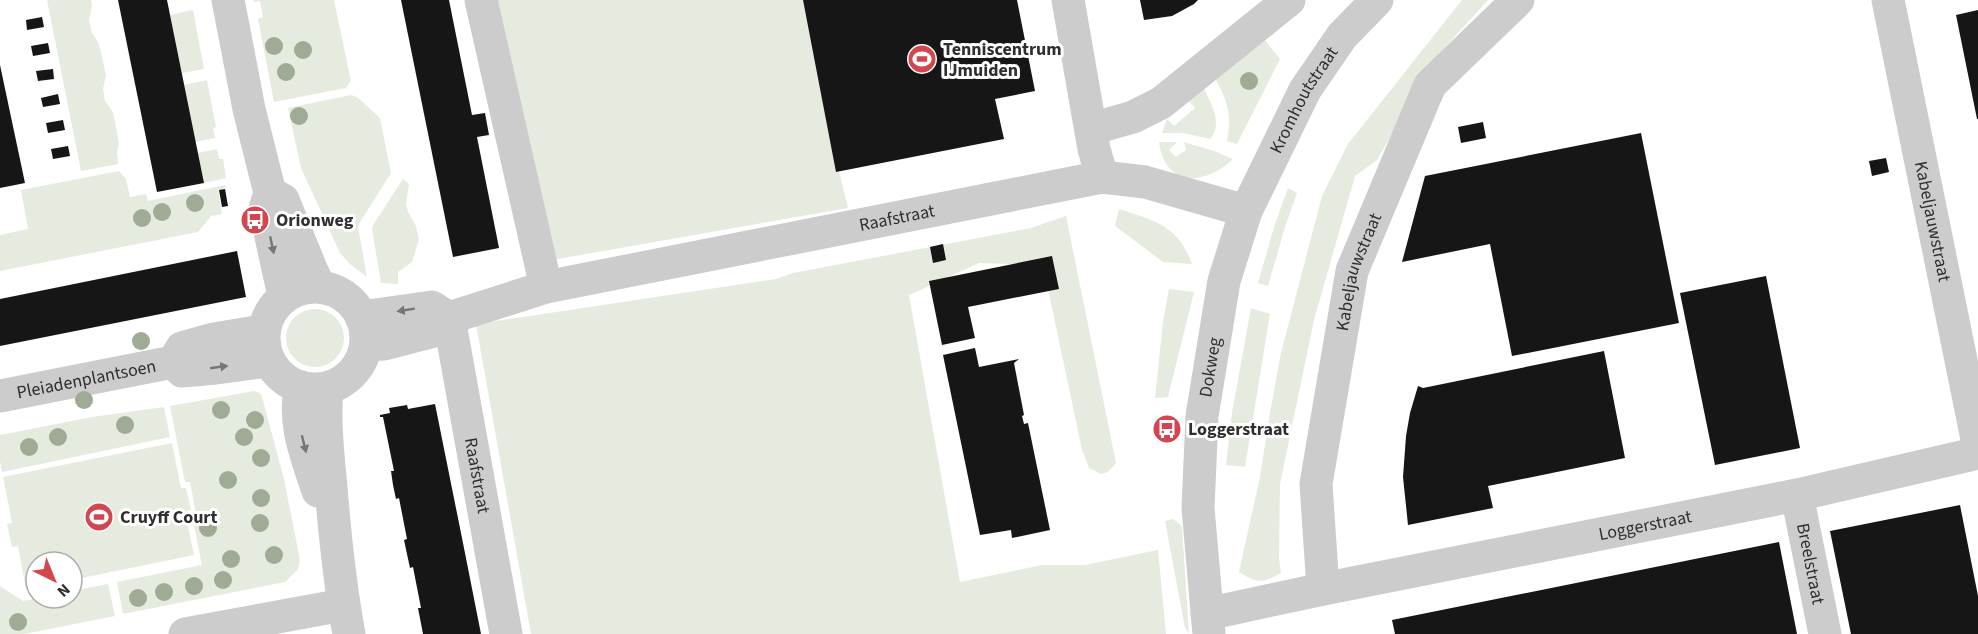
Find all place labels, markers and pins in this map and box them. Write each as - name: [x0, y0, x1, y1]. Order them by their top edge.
- place label: Tenniscentrum IJmuiden: [943, 37, 1062, 83]
- sports icon: Tenniscentrum IJmuiden: [906, 43, 938, 75]
- bus stop icon: Orionweg: [239, 204, 271, 236]
- place label: Orionweg: [276, 208, 354, 233]
- bus stop icon: Loggerstraat: [1151, 413, 1183, 445]
- place label: Loggerstraat: [1188, 417, 1289, 442]
- sports icon: Cruyff Court: [83, 501, 115, 533]
- place label: Cruyff Court: [120, 505, 218, 530]

